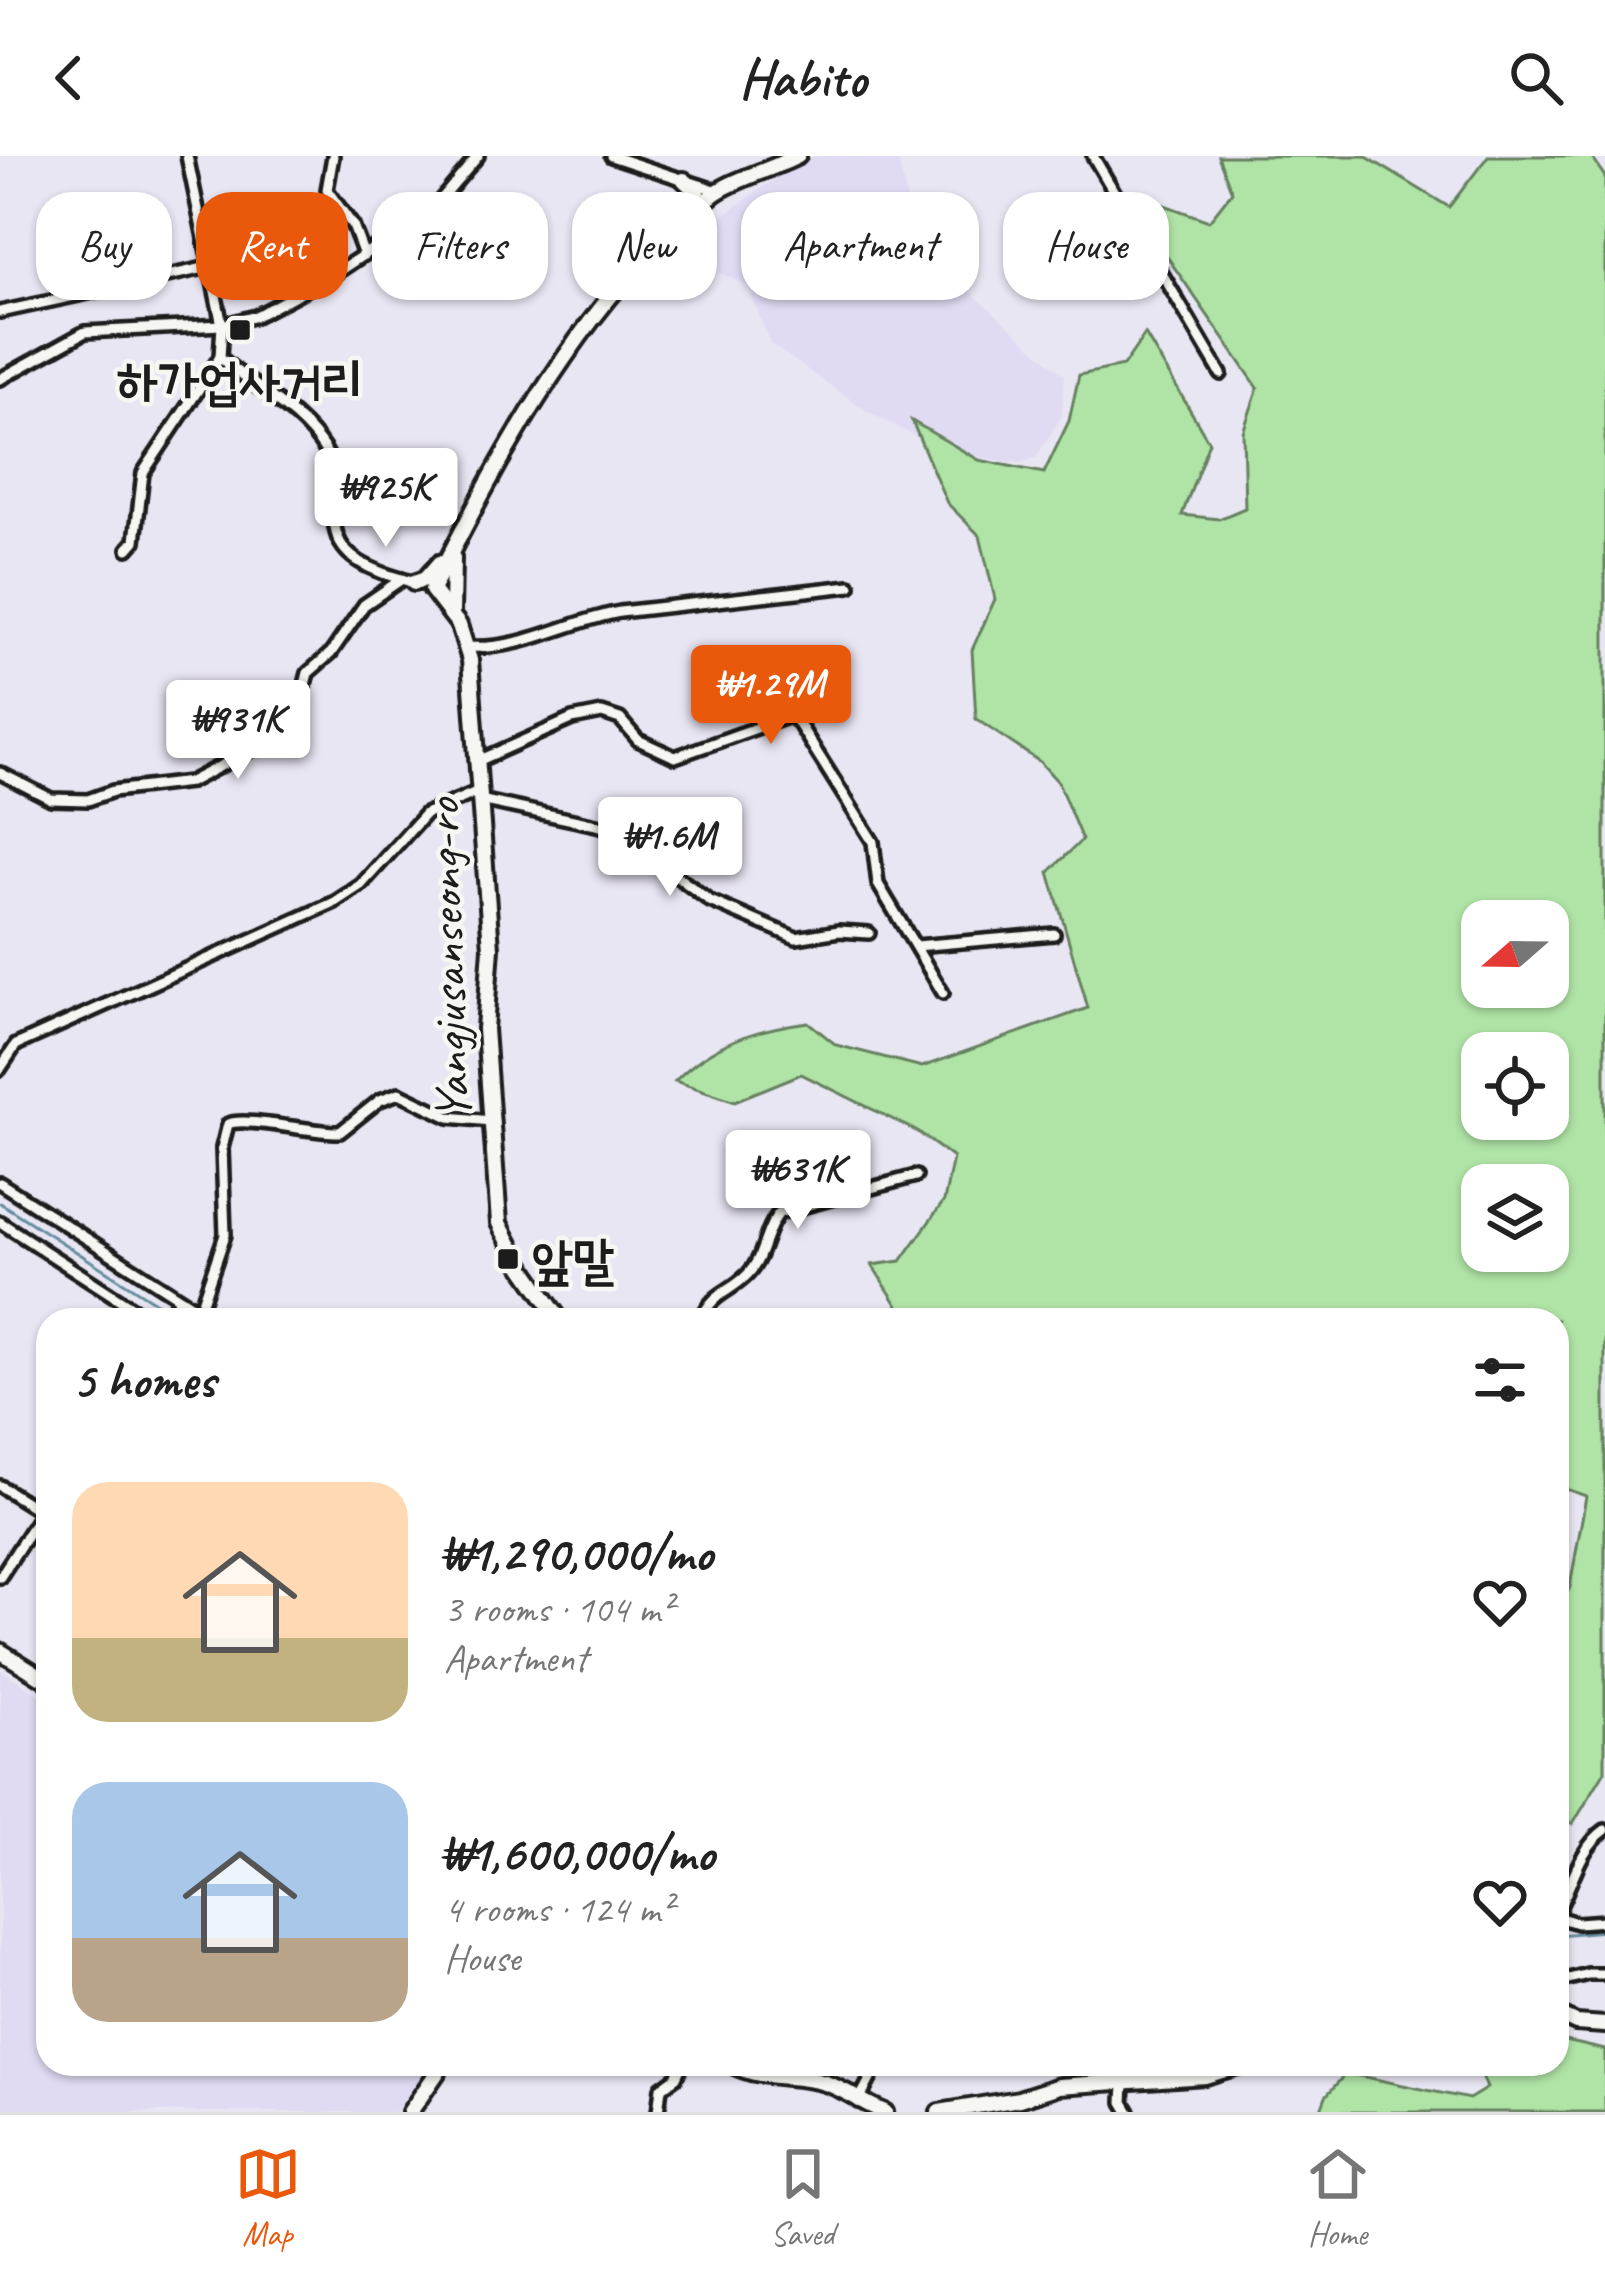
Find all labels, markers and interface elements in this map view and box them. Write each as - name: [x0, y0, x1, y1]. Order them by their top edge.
- text: Habito: [739, 44, 866, 112]
- icon: back: [36, 45, 102, 111]
- icon: search: [1503, 45, 1569, 111]
- chip: Buy: [36, 192, 172, 300]
- chip: Rent: [196, 192, 348, 300]
- chip: Filters: [372, 192, 548, 300]
- chip: New: [572, 192, 717, 300]
- chip: Apartment: [741, 192, 979, 300]
- chip: House: [1003, 192, 1169, 300]
- marker: 하가업사거리: [227, 317, 253, 343]
- place label: 하가업사거리: [117, 349, 363, 413]
- pin: ₩925K: [302, 448, 470, 550]
- text: ₩925K: [342, 462, 430, 511]
- pin: ₩1.29M: [673, 645, 869, 747]
- text: ₩1.29M: [718, 659, 824, 708]
- pin: ₩931K: [154, 680, 322, 782]
- text: ₩931K: [193, 694, 283, 743]
- street label: Yangjusanseong-ro: [409, 795, 485, 1122]
- pin: ₩1.6M: [586, 797, 754, 899]
- text: ₩1.6M: [625, 811, 715, 860]
- north arrow: [1461, 900, 1569, 1008]
- map controls: [1461, 900, 1569, 1272]
- button: locate: [1461, 1032, 1569, 1140]
- pin: ₩631K: [714, 1130, 882, 1232]
- text: ₩631K: [753, 1144, 843, 1193]
- button: layers: [1461, 1164, 1569, 1272]
- place label: 앞말: [532, 1228, 614, 1292]
- marker: 앞말: [495, 1246, 521, 1272]
- icon: filters: [1467, 1347, 1533, 1413]
- text: 5 homes: [72, 1348, 215, 1412]
- text: ₩1,290,000/mo: [444, 1521, 713, 1585]
- icon: home: [168, 1530, 312, 1674]
- icon: heart: [1467, 1569, 1533, 1635]
- text: 3 rooms · 104 m²: [444, 1585, 672, 1634]
- text: Apartment: [444, 1634, 587, 1683]
- text: ₩1,600,000/mo: [444, 1821, 714, 1885]
- icon: home: [168, 1830, 312, 1974]
- icon: heart: [1467, 1869, 1533, 1935]
- text: 4 rooms · 124 m²: [444, 1885, 672, 1934]
- text: House: [444, 1934, 520, 1983]
- tab: Map: [235, 2141, 301, 2255]
- tab: Saved: [770, 2141, 836, 2255]
- tab: Home: [1305, 2141, 1371, 2255]

